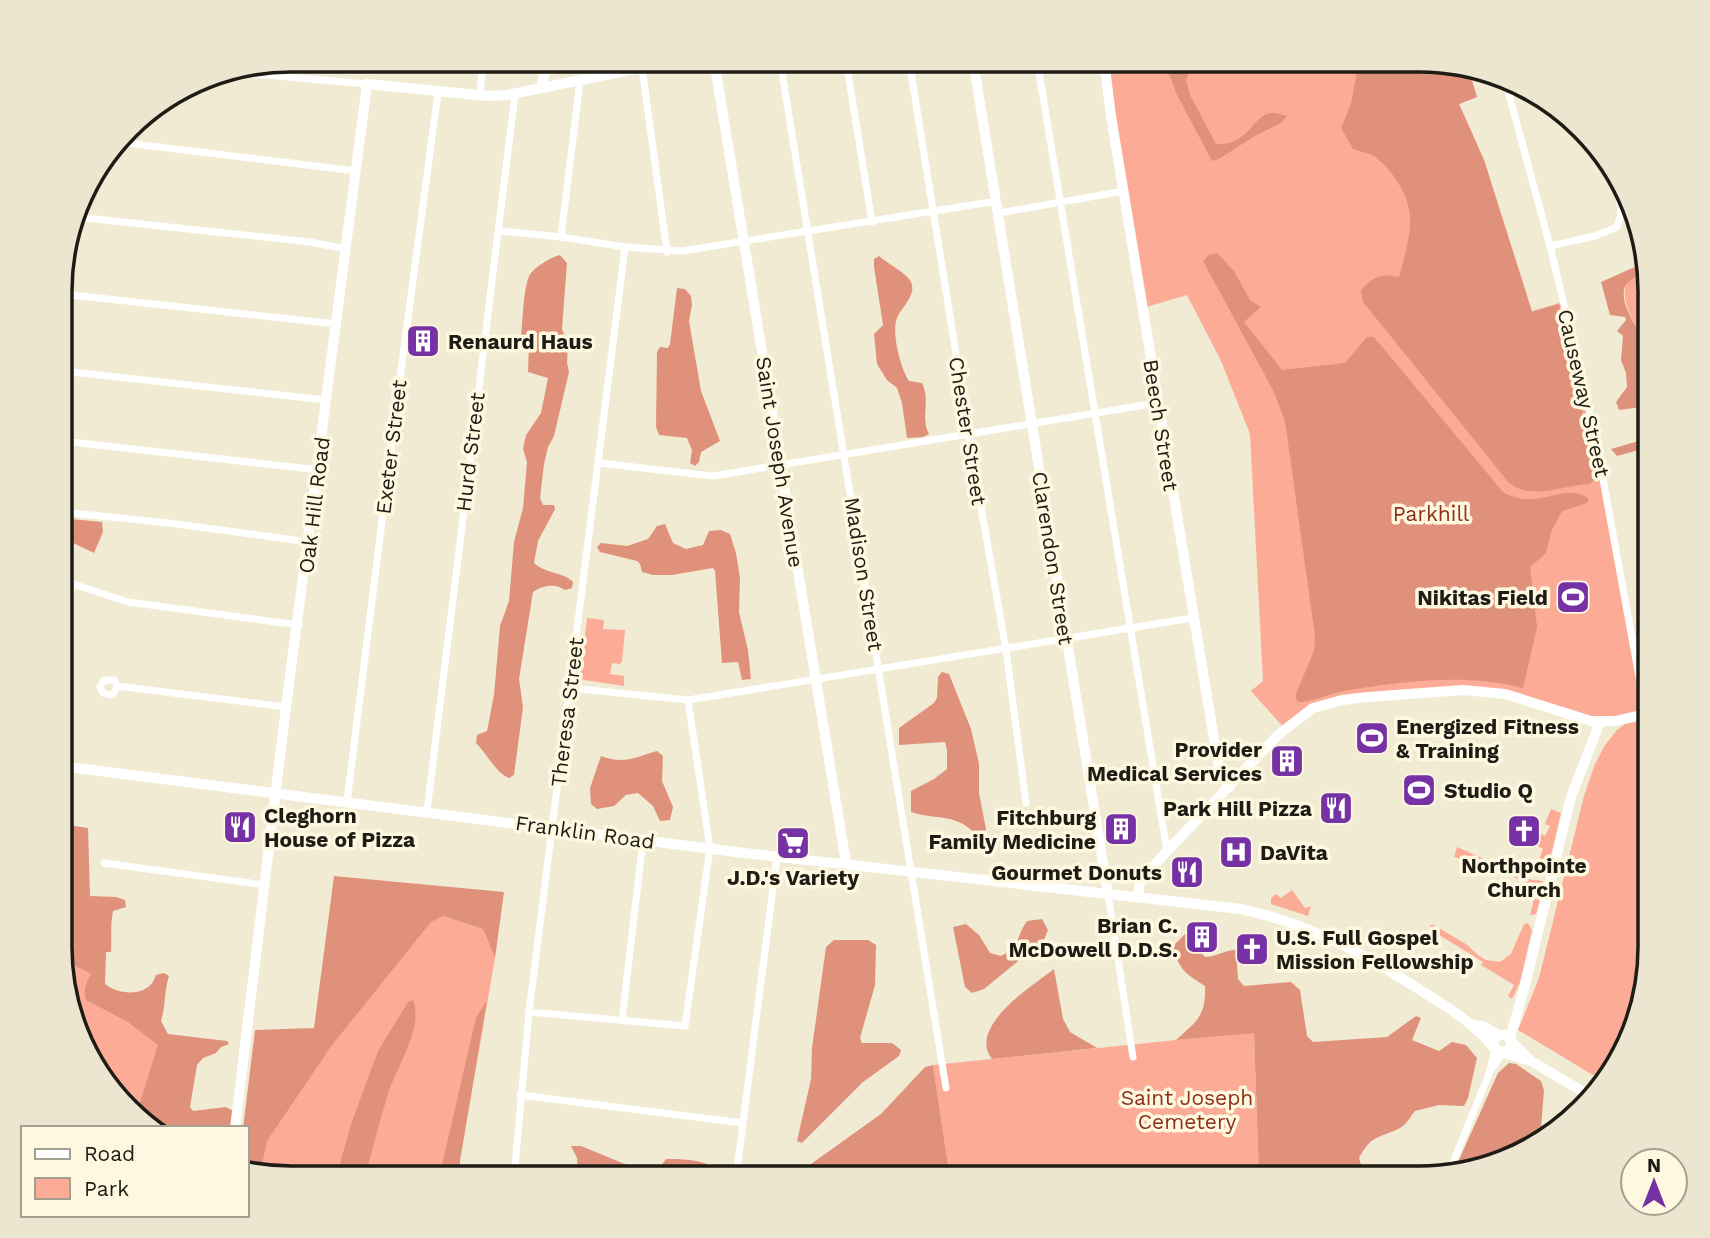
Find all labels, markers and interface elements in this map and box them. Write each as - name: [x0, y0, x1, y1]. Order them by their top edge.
- street label: Causeway Street: [1553, 307, 1616, 480]
- building icon: Renaurd Haus: [404, 322, 442, 360]
- place label: Renaurd Haus: [448, 329, 593, 354]
- street label: Saint Joseph Avenue: [751, 355, 809, 569]
- street label: Chester Street: [944, 355, 992, 507]
- street label: Beech Street: [1138, 357, 1184, 493]
- street label: Exeter Street: [370, 378, 412, 516]
- street label: Hurd Street: [450, 391, 490, 513]
- street label: Oak Hill Road: [293, 435, 335, 575]
- street label: Clarendon Street: [1027, 470, 1079, 647]
- street label: Madison Street: [839, 495, 889, 653]
- park label: Parkhill: [1393, 501, 1470, 526]
- sports icon: Nikitas Field: [1554, 578, 1592, 616]
- place label: Nikitas Field: [1417, 585, 1548, 610]
- street label: Theresa Street: [545, 636, 589, 788]
- place label: Energized Fitness & Training: [1396, 714, 1579, 763]
- sports icon: Energized Fitness & Training: [1353, 719, 1391, 757]
- place label: Provider Medical Services: [1087, 737, 1262, 786]
- building icon: Provider Medical Services: [1268, 742, 1306, 780]
- sports icon: Studio Q: [1400, 771, 1438, 809]
- place label: Studio Q: [1444, 778, 1533, 803]
- restaurant icon: Park Hill Pizza: [1317, 789, 1355, 827]
- place label: Park Hill Pizza: [1163, 796, 1313, 821]
- place label: Cleghorn House of Pizza: [264, 803, 416, 852]
- place label: Fitchburg Family Medicine: [929, 805, 1096, 854]
- restaurant icon: Cleghorn House of Pizza: [221, 808, 259, 846]
- street label: Franklin Road: [514, 810, 656, 854]
- building icon: Fitchburg Family Medicine: [1102, 810, 1140, 848]
- church icon: Northpointe Church: [1505, 812, 1543, 850]
- supermarket icon: J.D.'s Variety: [774, 824, 812, 862]
- hospital icon: DaVita: [1217, 833, 1255, 871]
- place label: DaVita: [1260, 840, 1329, 865]
- restaurant icon: Gourmet Donuts: [1168, 853, 1206, 891]
- place label: Northpointe Church: [1461, 853, 1587, 902]
- place label: Gourmet Donuts: [991, 860, 1162, 885]
- place label: J.D.'s Variety: [727, 865, 859, 890]
- place label: Brian C. McDowell D.D.S.: [1009, 913, 1178, 962]
- building icon: Brian C. McDowell D.D.S.: [1183, 918, 1221, 956]
- place label: U.S. Full Gospel Mission Fellowship: [1276, 925, 1474, 974]
- church icon: U.S. Full Gospel Mission Fellowship: [1233, 930, 1271, 968]
- park label: Saint Joseph Cemetery: [1121, 1085, 1253, 1134]
- legend: [21, 1126, 248, 1217]
- text: Road: [84, 1141, 135, 1166]
- north arrow: [1619, 1147, 1689, 1217]
- text: N: [1647, 1154, 1661, 1177]
- text: Park: [84, 1176, 129, 1201]

